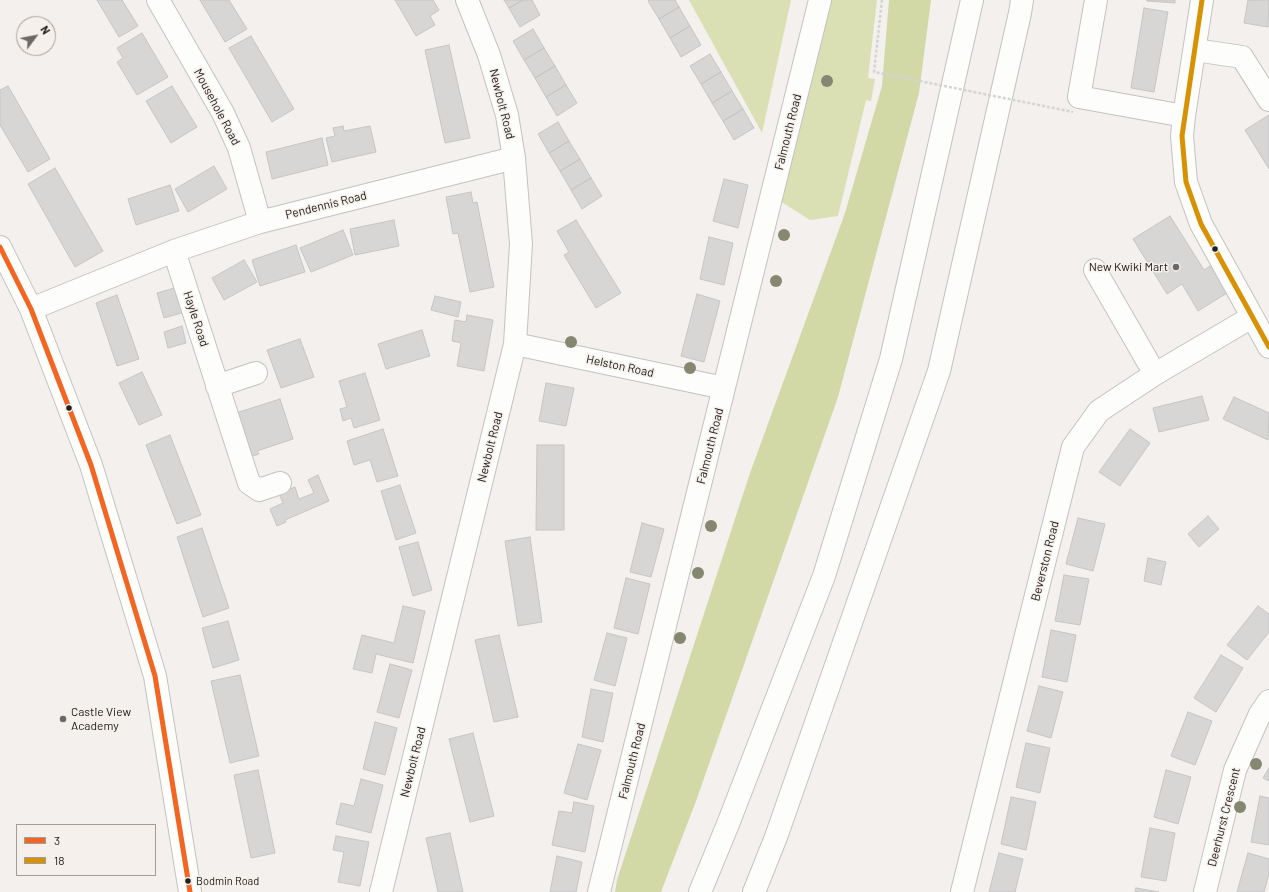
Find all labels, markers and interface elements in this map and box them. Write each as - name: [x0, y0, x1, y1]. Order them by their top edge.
- north arrow: [16, 16, 56, 56]
- text: N: [38, 23, 53, 36]
- street label: Mousehole Road: [191, 66, 243, 148]
- street label: Newbolt Road: [486, 67, 518, 141]
- street label: Falmouth Road: [772, 92, 804, 172]
- street label: Pendennis Road: [284, 188, 368, 222]
- unlabelled marker: [1210, 244, 1220, 254]
- place label: New Kwiki Mart: [1089, 260, 1168, 274]
- marker: New Kwiki Mart: [1171, 262, 1181, 272]
- street label: Hayle Road: [180, 289, 212, 349]
- street label: Helston Road: [585, 352, 655, 380]
- unlabelled marker: [64, 403, 74, 413]
- street label: Falmouth Road: [694, 406, 726, 486]
- street label: Newbolt Road: [474, 410, 506, 484]
- street label: Beverston Road: [1028, 520, 1062, 602]
- place label: Castle View Academy: [71, 705, 131, 733]
- marker: Castle View Academy: [58, 714, 68, 724]
- street label: Falmouth Road: [616, 721, 648, 801]
- street label: Newbolt Road: [397, 725, 429, 799]
- street label: Deerhurst Crescent: [1205, 766, 1243, 868]
- legend: [16, 824, 156, 876]
- text: 3: [54, 833, 60, 847]
- text: 18: [54, 853, 64, 867]
- place label: Bodmin Road: [196, 874, 259, 888]
- marker: Bodmin Road: [183, 876, 193, 886]

